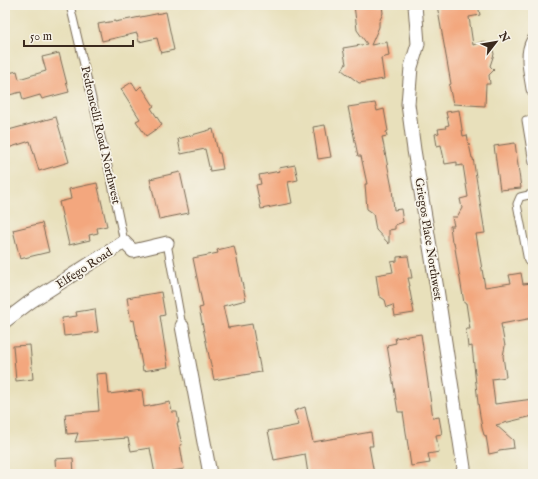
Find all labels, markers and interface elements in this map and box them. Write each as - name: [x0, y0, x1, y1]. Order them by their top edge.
- scale bar: [24, 22, 133, 48]
- north arrow: [476, 22, 516, 62]
- text: 50 m: [30, 29, 52, 44]
- text: N: [495, 29, 512, 45]
- street label: Pedroncelli Road Northwest: [77, 64, 124, 206]
- street label: Griegos Place Northwest: [411, 177, 446, 301]
- street label: Elfego Road: [53, 244, 116, 292]

